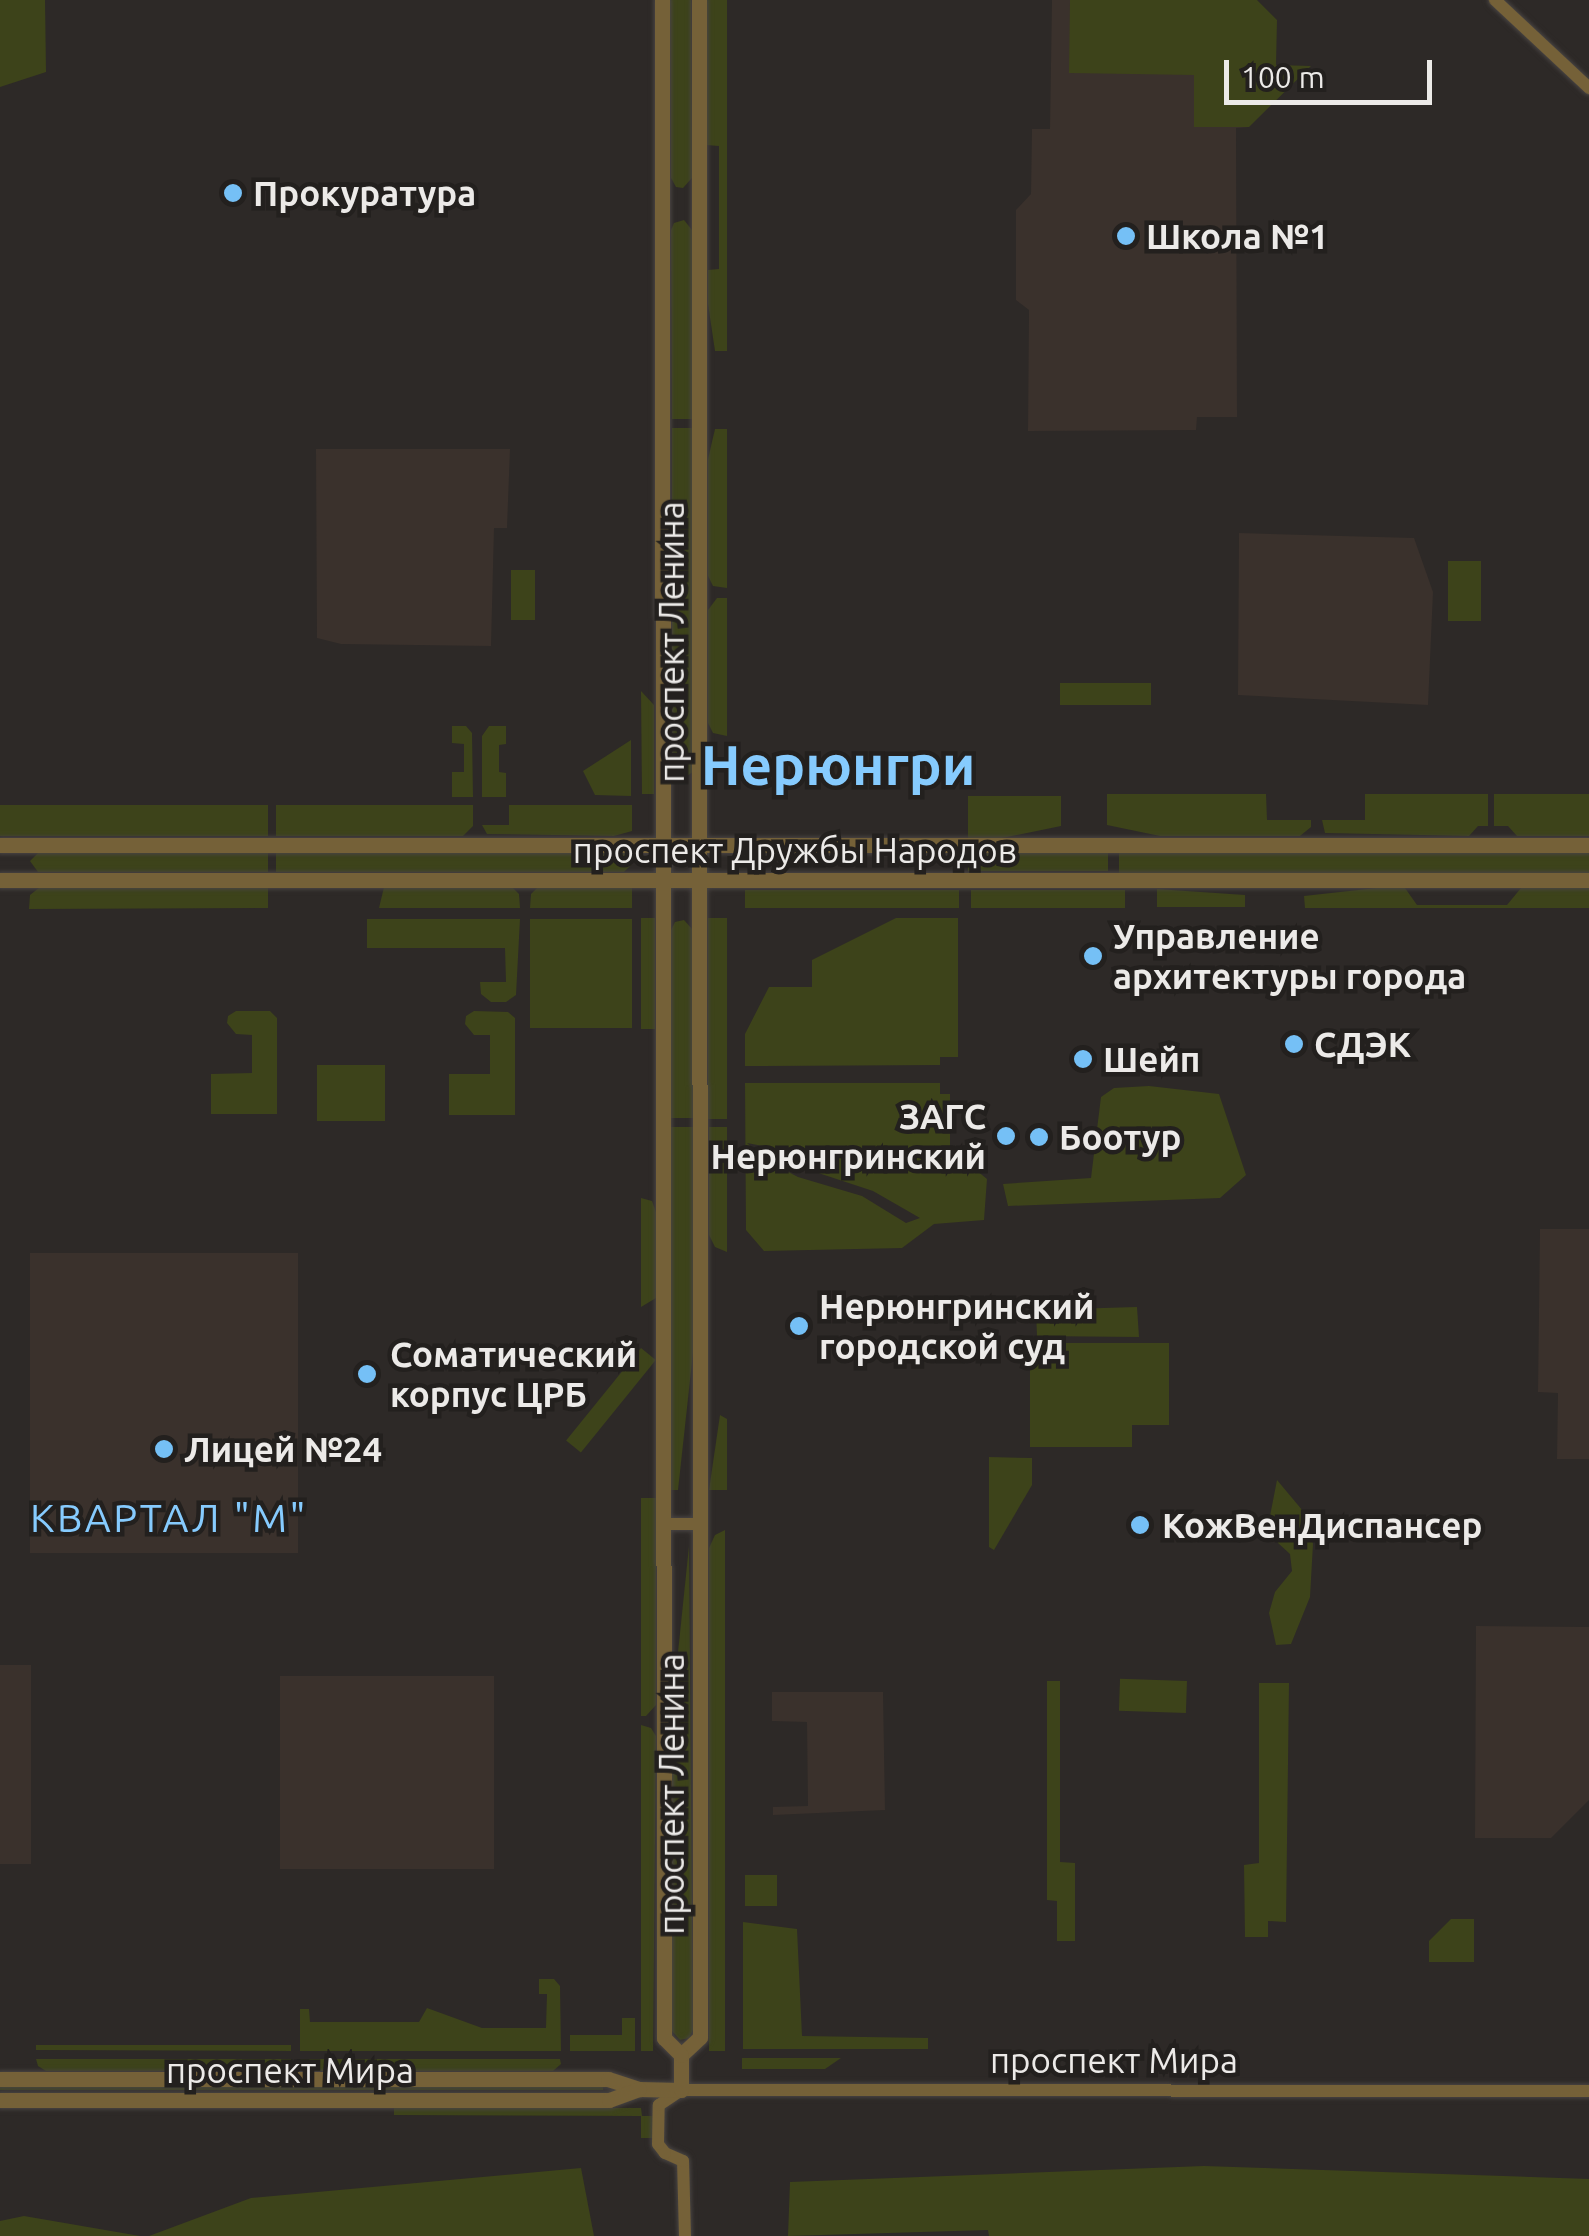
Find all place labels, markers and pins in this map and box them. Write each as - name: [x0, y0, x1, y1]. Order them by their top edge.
- place label: Прокуратура: [253, 172, 476, 214]
- marker: Прокуратура: [222, 182, 244, 204]
- place label: Школа №1: [1146, 215, 1329, 257]
- marker: Школа №1: [1115, 225, 1137, 247]
- place label: Управление архитектуры города: [1113, 915, 1466, 997]
- marker: Управление архитектуры города: [1082, 945, 1104, 967]
- place label: СДЭК: [1314, 1023, 1411, 1065]
- marker: СДЭК: [1283, 1033, 1305, 1055]
- place label: Шейп: [1103, 1038, 1200, 1080]
- marker: Шейп: [1072, 1048, 1094, 1070]
- place label: ЗАГС Нерюнгринский: [711, 1095, 986, 1177]
- place label: Боотур: [1059, 1116, 1182, 1158]
- marker: ЗАГС Нерюнгринский: [995, 1125, 1017, 1147]
- marker: Боотур: [1028, 1126, 1050, 1148]
- place label: Нерюнгринский городской суд: [819, 1285, 1094, 1367]
- marker: Нерюнгринский городской суд: [788, 1315, 810, 1337]
- place label: Соматический корпус ЦРБ: [390, 1333, 637, 1415]
- marker: Соматический корпус ЦРБ: [354, 1361, 380, 1387]
- place label: Лицей №24: [184, 1428, 382, 1470]
- marker: Лицей №24: [153, 1438, 175, 1460]
- place label: КожВенДиспансер: [1162, 1504, 1482, 1546]
- marker: КожВенДиспансер: [1127, 1512, 1153, 1538]

